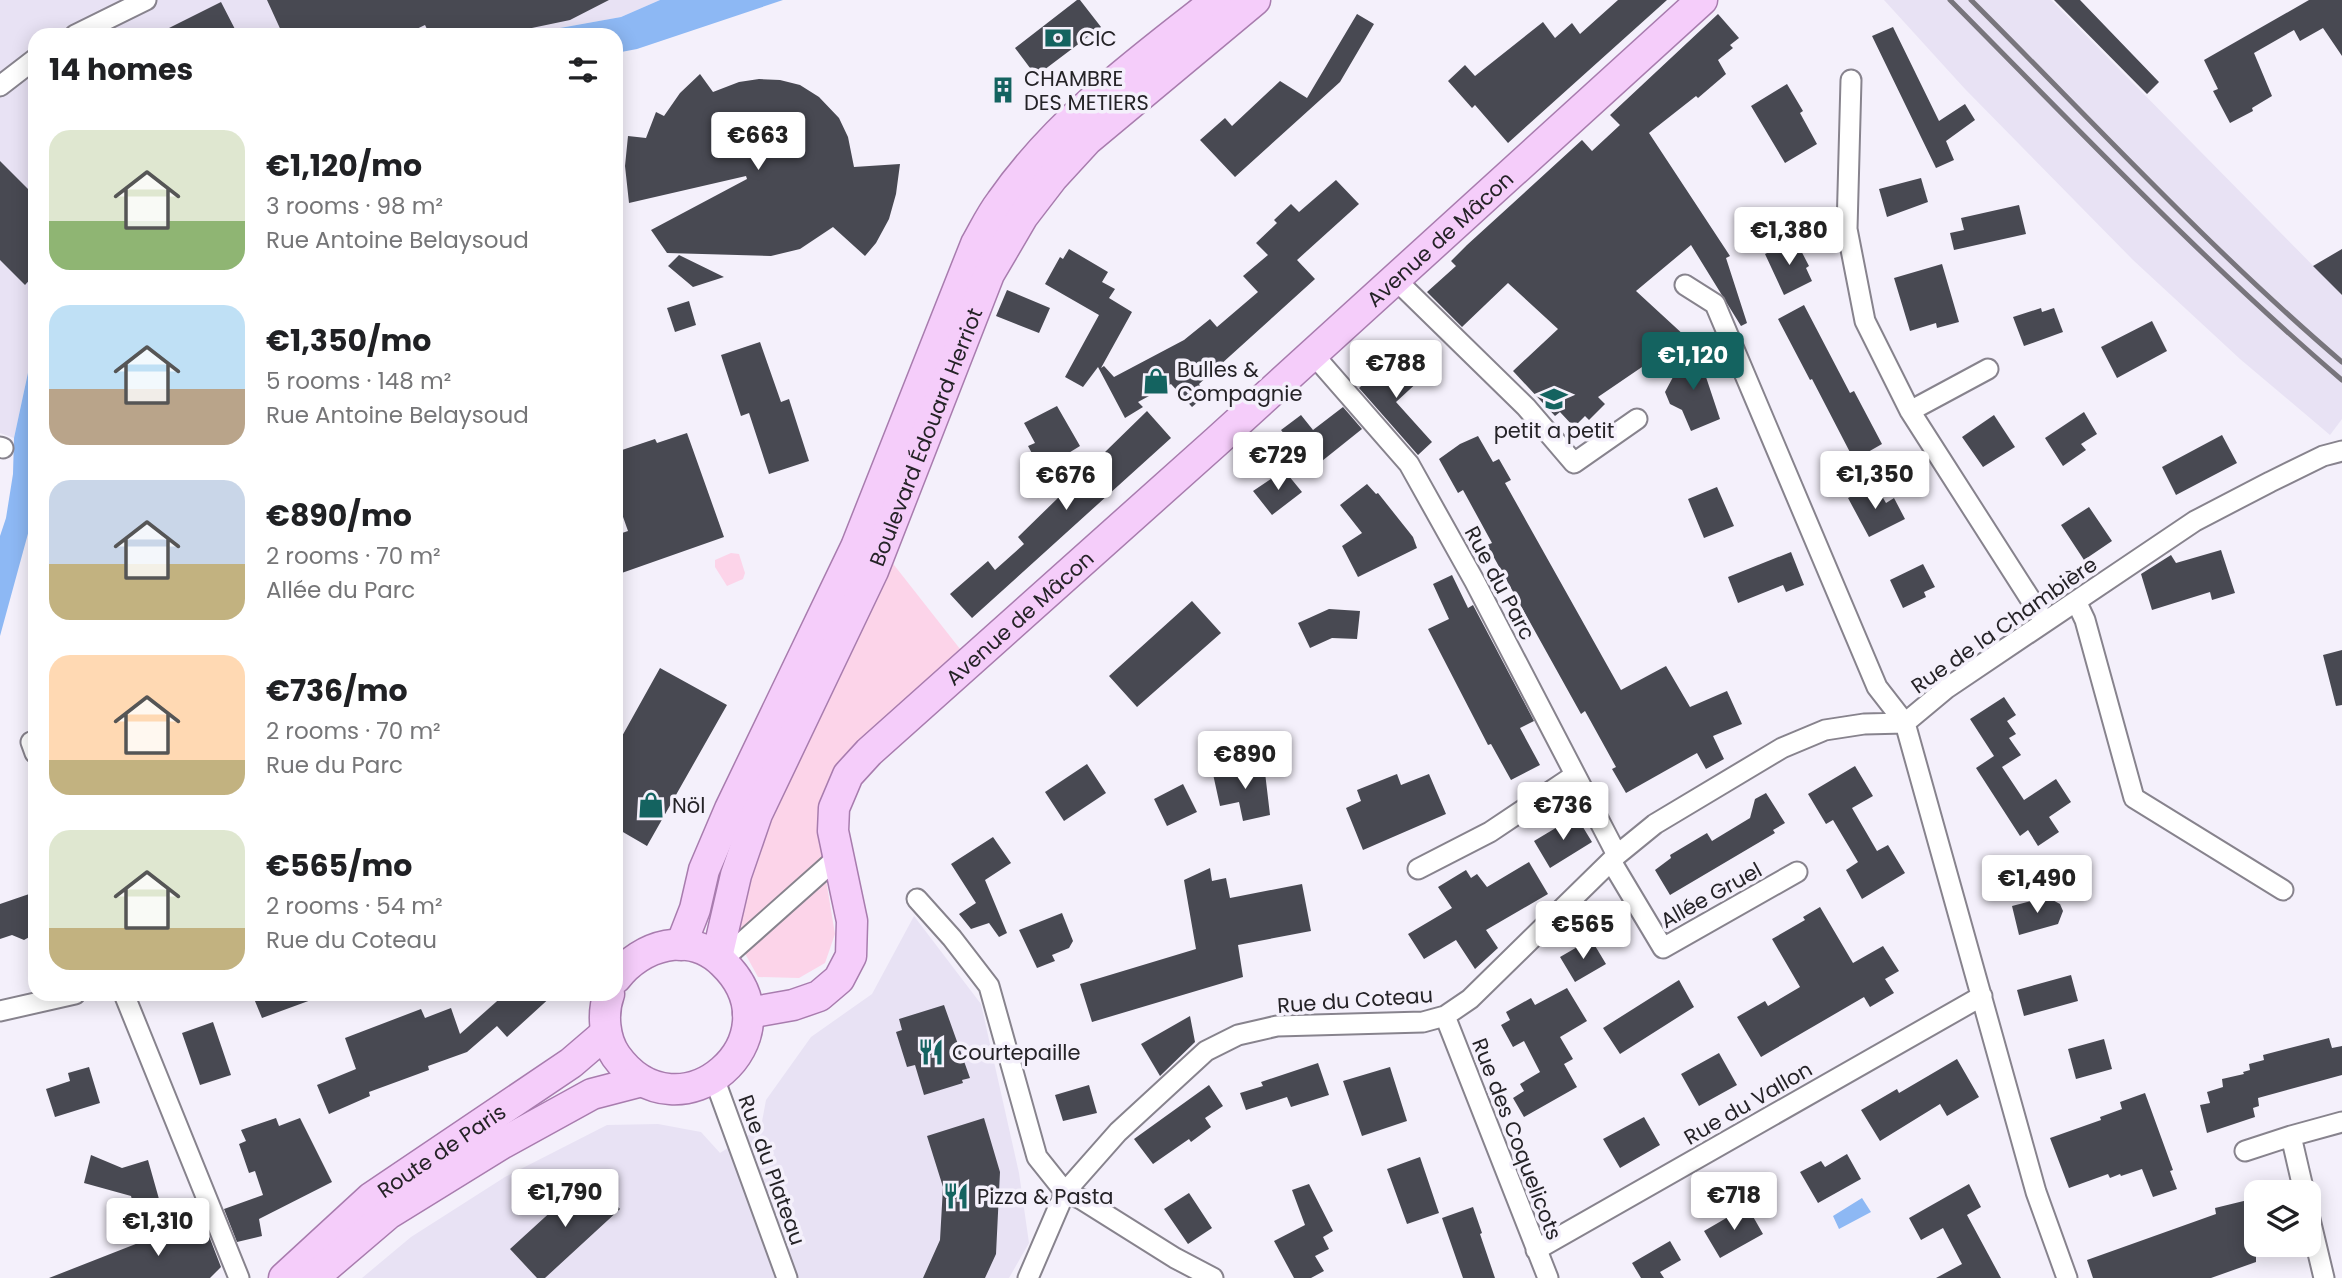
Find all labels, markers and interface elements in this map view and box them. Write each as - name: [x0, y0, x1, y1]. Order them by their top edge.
- bank icon: CIC: [1043, 23, 1073, 53]
- place label: CIC: [1079, 24, 1117, 53]
- text: 14 homes: [49, 48, 193, 91]
- icon: filters: [564, 51, 602, 89]
- place label: CHAMBRE DES METIERS: [1024, 64, 1149, 117]
- building icon: CHAMBRE DES METIERS: [988, 75, 1018, 105]
- pin: €663: [717, 113, 799, 172]
- text: €663: [727, 119, 789, 151]
- text: €1,120/mo: [266, 144, 422, 187]
- icon: home: [105, 158, 189, 242]
- street label: Avenue de Mâcon: [1360, 164, 1519, 313]
- text: 3 rooms · 98 m²: [266, 190, 443, 222]
- pin: €1,380: [1732, 208, 1846, 267]
- text: €1,380: [1750, 214, 1828, 246]
- text: Rue Antoine Belaysoud: [266, 224, 529, 256]
- street label: Boulevard Édouard Herriot: [862, 304, 989, 570]
- text: €1,350/mo: [266, 319, 431, 362]
- pin: €1,120: [1636, 332, 1750, 392]
- icon: home: [105, 333, 189, 417]
- text: €1,120: [1658, 339, 1728, 371]
- pin: €788: [1355, 340, 1437, 400]
- text: €788: [1366, 347, 1426, 379]
- place label: Bulles & Compagnie: [1177, 355, 1303, 408]
- text: 5 rooms · 148 m²: [266, 365, 451, 397]
- shop icon: Bulles & Compagnie: [1141, 366, 1171, 396]
- school or university icon: petit a petit: [1539, 384, 1569, 414]
- text: Rue Antoine Belaysoud: [266, 399, 529, 431]
- place label: petit a petit: [1494, 416, 1614, 445]
- pin: €729: [1237, 433, 1319, 492]
- text: €729: [1249, 439, 1307, 471]
- pin: €676: [1025, 452, 1107, 512]
- pin: €1,350: [1818, 452, 1932, 511]
- text: €1,350: [1836, 458, 1914, 490]
- text: €676: [1036, 459, 1096, 491]
- text: €890/mo: [266, 494, 412, 537]
- icon: home: [105, 508, 189, 592]
- street label: Rue du Parc: [1458, 521, 1542, 645]
- text: 2 rooms · 70 m²: [266, 540, 441, 572]
- street label: Avenue de Mâcon: [939, 544, 1100, 692]
- street label: Rue de la Chambière: [1905, 550, 2103, 700]
- text: Allée du Parc: [266, 574, 415, 606]
- text: €736/mo: [266, 669, 408, 712]
- icon: home: [105, 683, 189, 767]
- text: 2 rooms · 70 m²: [266, 715, 441, 747]
- pin: €890: [1204, 732, 1286, 791]
- text: €890: [1214, 738, 1276, 770]
- text: Rue du Parc: [266, 749, 403, 781]
- pin: €736: [1522, 782, 1604, 842]
- text: €736: [1533, 789, 1593, 821]
- shop icon: Nöl: [636, 790, 666, 820]
- place label: Nöl: [672, 791, 705, 820]
- text: €565/mo: [266, 844, 412, 887]
- street label: Allée Gruel: [1655, 855, 1767, 935]
- pin: €1,490: [1980, 856, 2094, 915]
- icon: home: [105, 858, 189, 942]
- text: €1,490: [1998, 862, 2076, 894]
- text: 2 rooms · 54 m²: [266, 890, 443, 922]
- pin: €565: [1542, 902, 1624, 961]
- text: €565: [1552, 908, 1614, 940]
- text: Rue du Coteau: [266, 924, 437, 956]
- street label: Rue du Coteau: [1276, 980, 1434, 1020]
- street label: Rue des Coquelicots: [1465, 1034, 1569, 1244]
- restaurant icon: Courtepaille: [916, 1037, 946, 1067]
- place label: Courtepaille: [952, 1038, 1081, 1067]
- street label: Rue du Vallon: [1679, 1055, 1817, 1151]
- street label: Rue du Plateau: [731, 1091, 813, 1249]
- street label: Route de Paris: [371, 1097, 511, 1204]
- pin: €1,790: [508, 1170, 622, 1229]
- pin: €718: [1693, 1172, 1775, 1232]
- text: €1,790: [527, 1176, 603, 1208]
- text: €718: [1707, 1179, 1761, 1211]
- map controls: [2244, 1180, 2321, 1257]
- button: layers: [2244, 1180, 2321, 1257]
- restaurant icon: Pizza & Pasta: [941, 1181, 971, 1211]
- place label: Pizza & Pasta: [977, 1182, 1114, 1211]
- pin: €1,310: [101, 1198, 215, 1258]
- text: €1,310: [122, 1205, 194, 1237]

